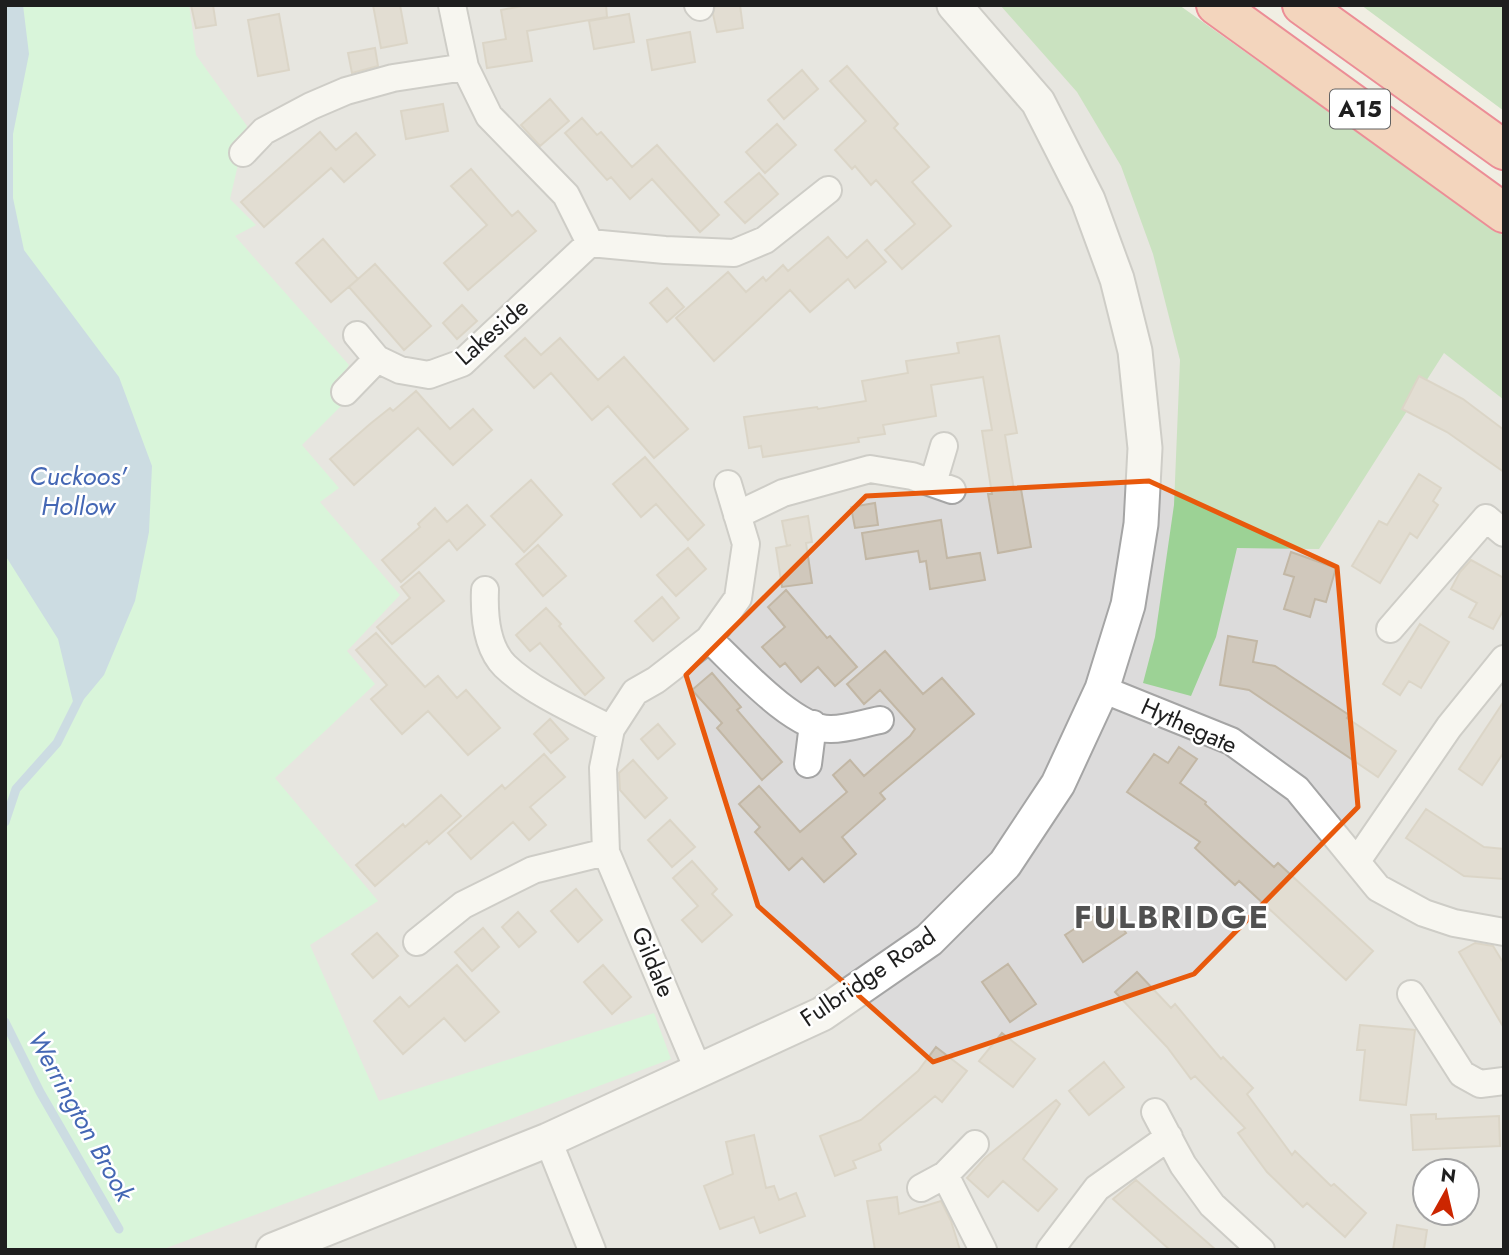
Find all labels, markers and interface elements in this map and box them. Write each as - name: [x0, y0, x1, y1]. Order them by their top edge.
- road number: A15: [1330, 90, 1390, 128]
- street label: Lakeside: [447, 290, 536, 373]
- water label: Cuckoos' Hollow: [29, 457, 129, 525]
- street label: Hythegate: [1136, 689, 1243, 762]
- district label: FULBRIDGE: [1074, 894, 1270, 940]
- street label: Fulbridge Road: [793, 918, 942, 1035]
- street label: Gildale: [623, 921, 684, 1002]
- water label: Werrington Brook: [18, 1024, 144, 1210]
- north arrow: [1411, 1157, 1481, 1227]
- text: N: [1439, 1161, 1458, 1190]

